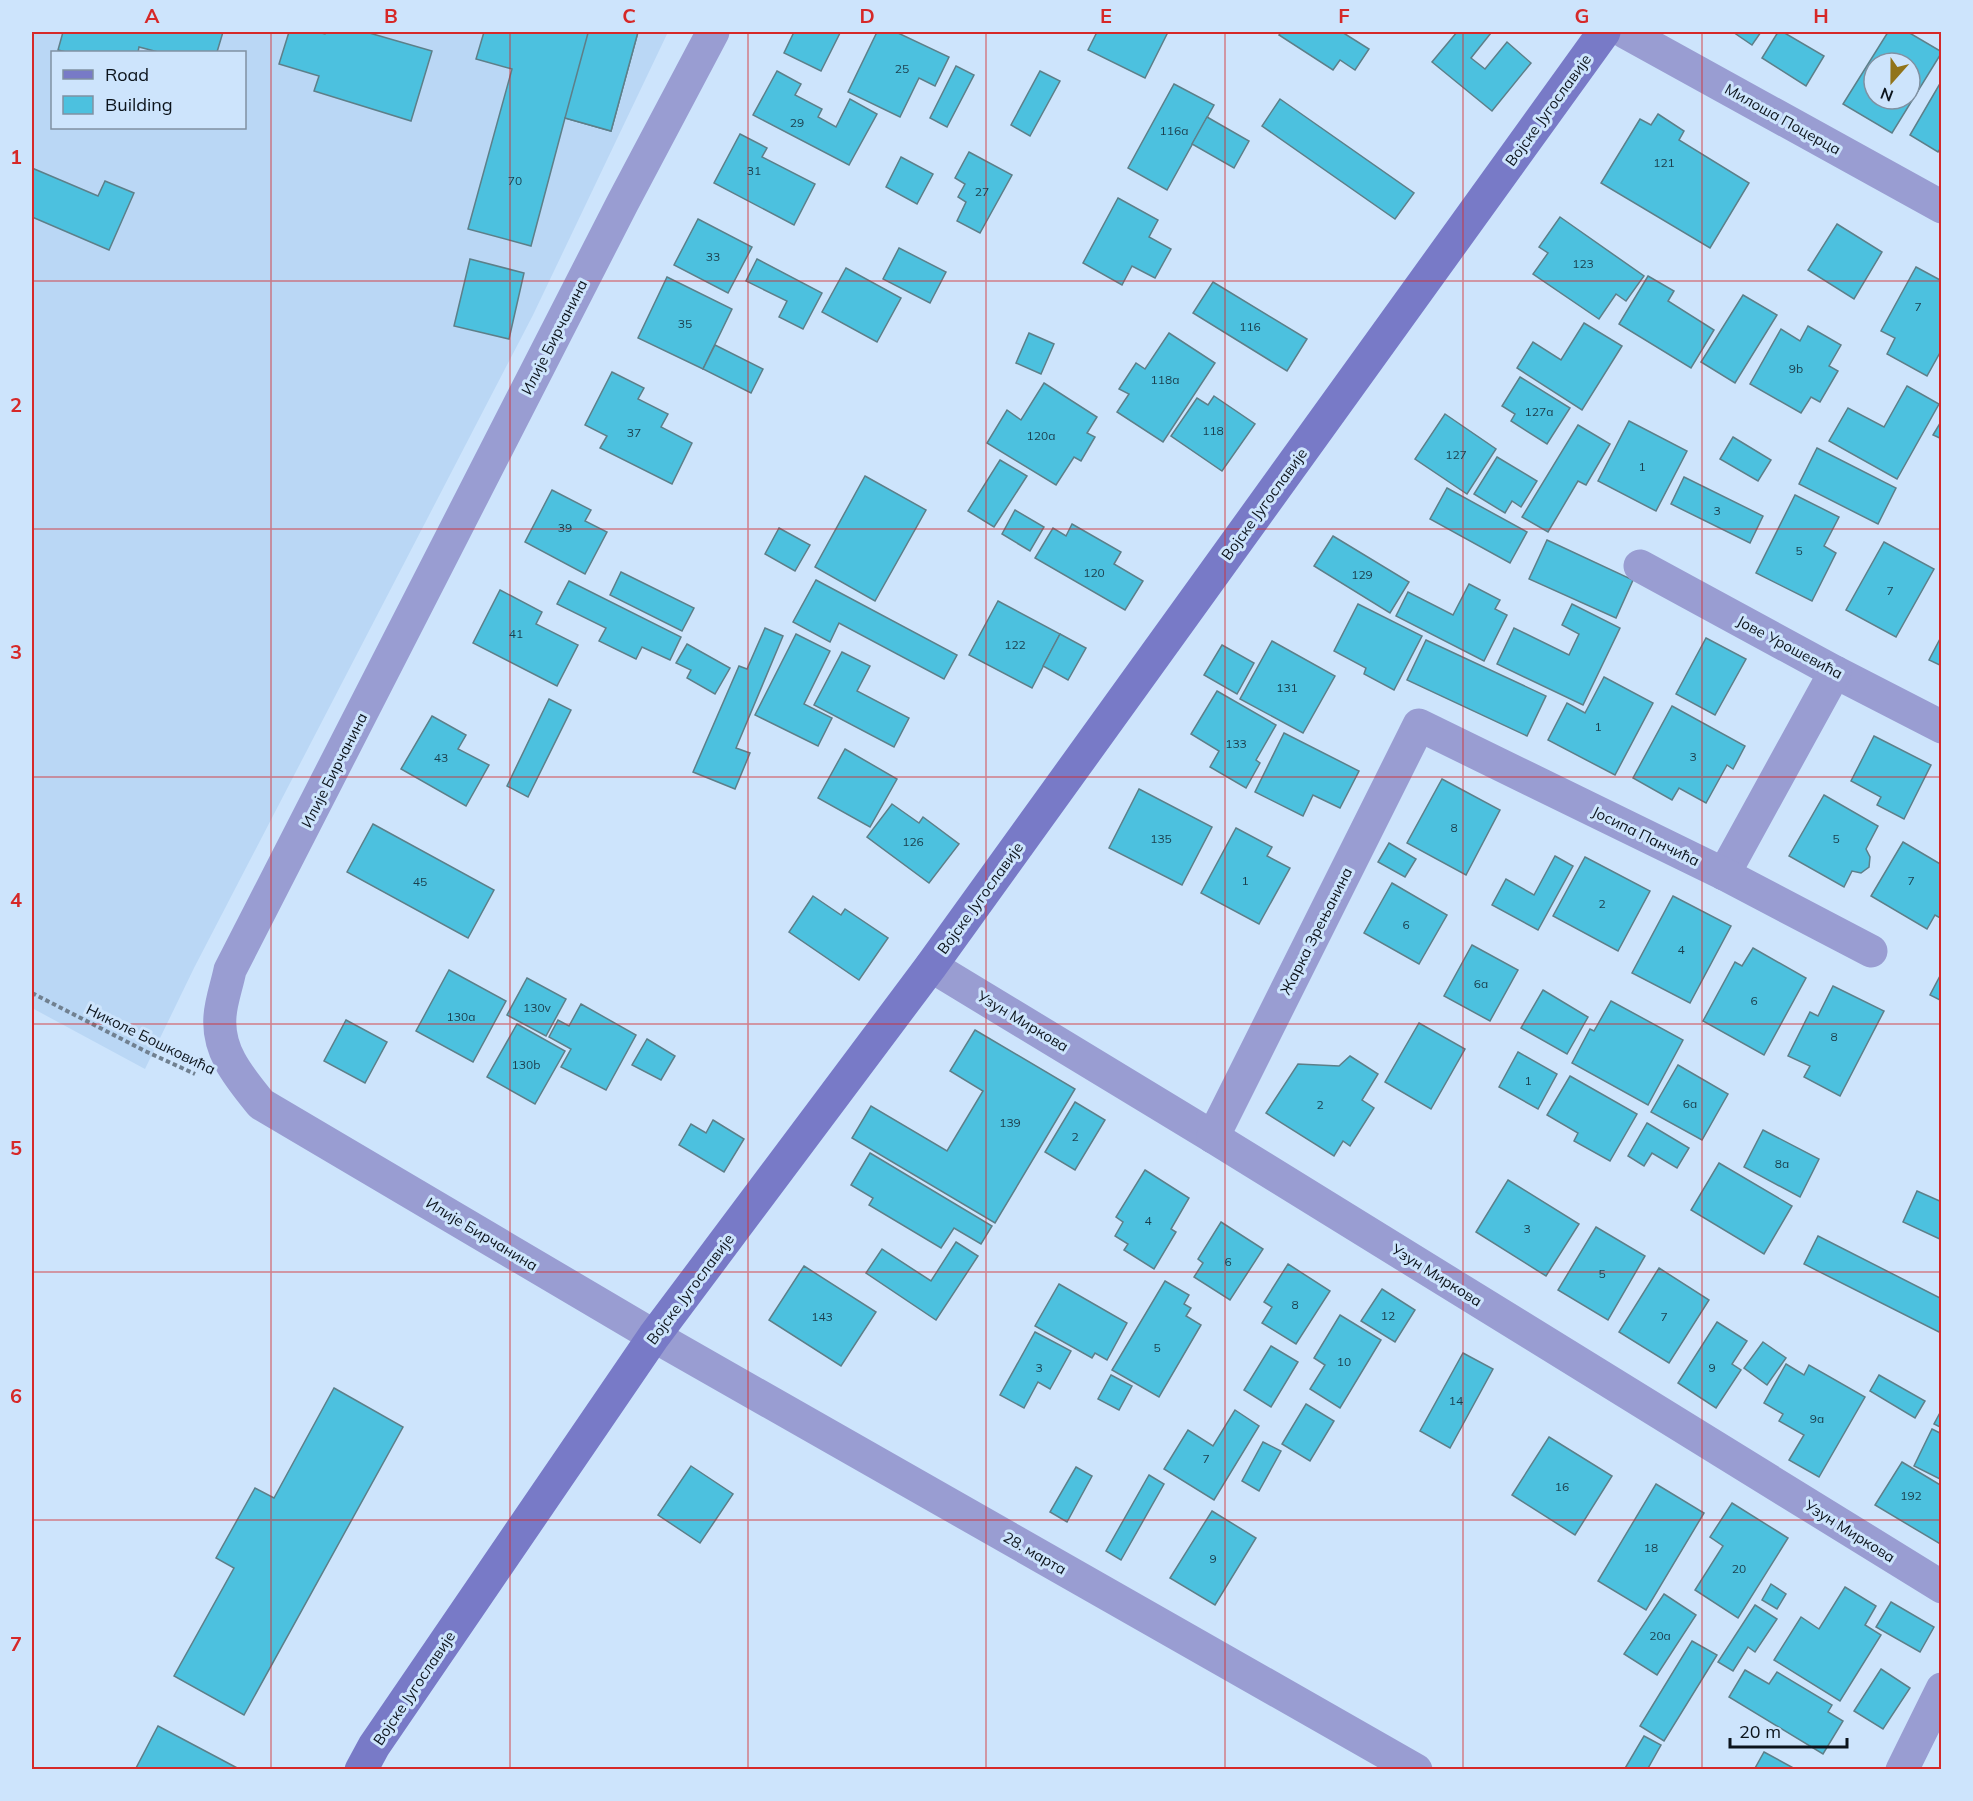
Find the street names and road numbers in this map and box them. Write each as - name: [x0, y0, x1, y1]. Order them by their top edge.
- street label: Војске Југославије: [1501, 50, 1595, 170]
- street label: Милоша Поцерца: [1722, 79, 1844, 159]
- street label: Илије Бирчанина: [517, 276, 591, 398]
- street label: Војске Југославије: [1217, 444, 1311, 564]
- street label: Јове Урошевића: [1734, 611, 1846, 683]
- street label: Илије Бирчанина: [297, 709, 371, 831]
- street label: Јосипа Панчића: [1589, 802, 1703, 870]
- street label: Војске Југославије: [933, 838, 1027, 958]
- street label: Жарка Зрењанина: [1276, 864, 1356, 998]
- street label: Узун Миркова: [973, 986, 1072, 1056]
- street label: Николе Бошковића: [83, 999, 219, 1079]
- street label: Илије Бирчанина: [423, 1193, 541, 1275]
- street label: Војске Југославије: [642, 1230, 738, 1348]
- street label: Узун Миркова: [1387, 1239, 1486, 1310]
- street label: Узун Миркова: [1800, 1495, 1899, 1566]
- street label: 28. марта: [1000, 1527, 1070, 1579]
- street label: Војске Југославије: [369, 1627, 459, 1749]

